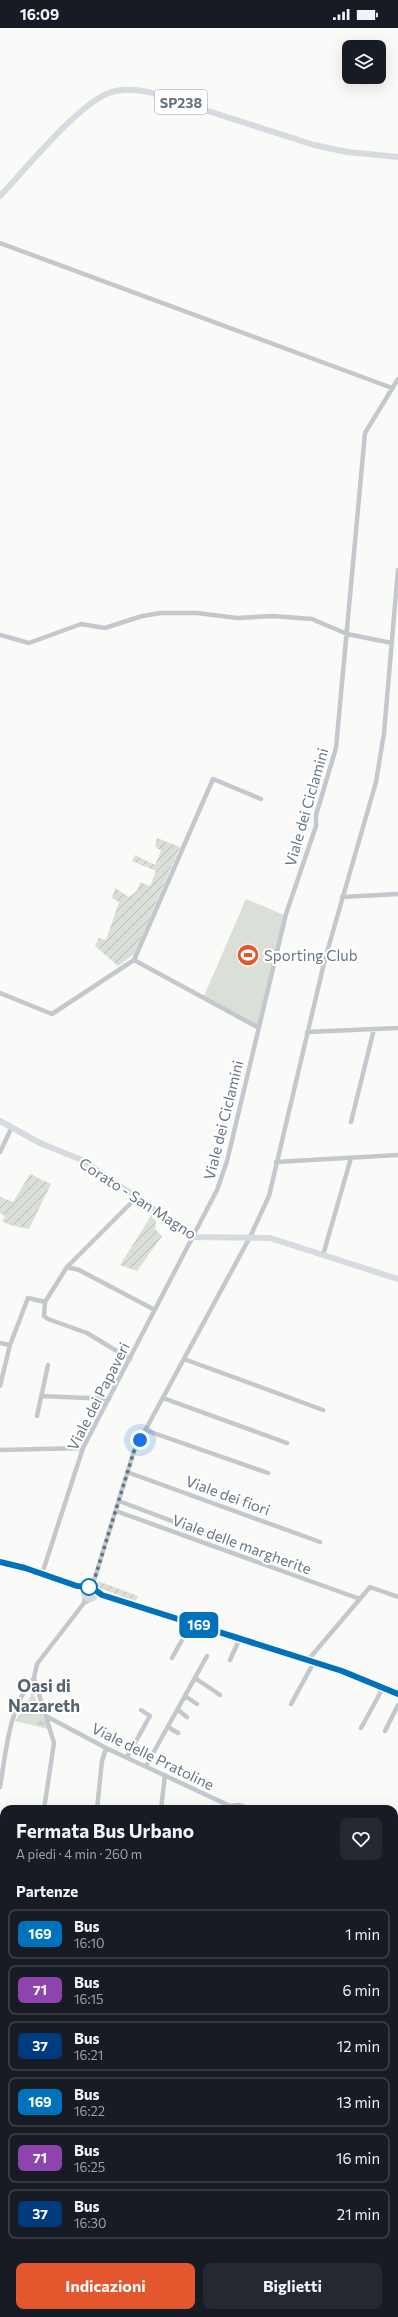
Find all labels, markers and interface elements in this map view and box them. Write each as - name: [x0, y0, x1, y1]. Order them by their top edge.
- text: 16:09: [20, 5, 59, 23]
- map controls: [342, 40, 386, 84]
- button: layers: [342, 40, 386, 84]
- road number: SP238: [155, 90, 207, 114]
- street label: Viale dei Ciclamini: [280, 746, 332, 868]
- sports icon: Sporting Club: [235, 942, 261, 968]
- place label: Sporting Club: [264, 946, 358, 964]
- street label: Viale dei Ciclamini: [199, 1058, 247, 1182]
- street label: Corato - San Magno: [76, 1153, 200, 1243]
- street label: Viale dei Papaveri: [63, 1339, 133, 1453]
- your location: [130, 1430, 150, 1450]
- street label: Viale dei fiori: [183, 1471, 273, 1519]
- street label: Viale delle margherite: [170, 1510, 314, 1578]
- unlabelled marker: [80, 1578, 98, 1596]
- line badge: 169: [176, 1612, 222, 1638]
- text: 169: [187, 1616, 211, 1633]
- district label: Oasi di Nazareth: [8, 1675, 80, 1716]
- street label: Viale delle Pratoline: [89, 1719, 217, 1793]
- button: heart: [340, 1818, 382, 1860]
- text: Fermata Bus Urbano: [16, 1819, 194, 1842]
- text: A piedi · 4 min · 260 m: [16, 1846, 142, 1862]
- text: Partenze: [16, 1882, 78, 1900]
- text: Bus: [74, 1917, 99, 1935]
- text: 169: [28, 1925, 52, 1942]
- text: 1 min: [345, 1925, 380, 1943]
- text: 16:10: [74, 1935, 105, 1951]
- text: Bus: [74, 1973, 99, 1991]
- text: 71: [33, 1981, 47, 1998]
- text: 6 min: [342, 1981, 380, 1999]
- text: 16:15: [74, 1991, 104, 2007]
- text: Bus: [74, 2029, 99, 2047]
- text: 37: [32, 2037, 48, 2054]
- text: 12 min: [337, 2037, 380, 2055]
- text: 16:21: [74, 2047, 103, 2063]
- text: Bus: [74, 2085, 99, 2103]
- text: 169: [28, 2093, 52, 2110]
- text: 13 min: [337, 2093, 380, 2111]
- text: 16:22: [74, 2103, 105, 2119]
- text: Bus: [74, 2141, 99, 2159]
- text: 71: [33, 2149, 47, 2166]
- text: 16 min: [336, 2149, 380, 2167]
- text: 16:25: [74, 2159, 105, 2175]
- text: Bus: [74, 2197, 99, 2215]
- text: 37: [32, 2205, 48, 2222]
- text: 21 min: [337, 2205, 380, 2223]
- text: 16:30: [74, 2215, 106, 2231]
- button: Indicazioni: [16, 2263, 195, 2309]
- button: Biglietti: [203, 2263, 382, 2309]

